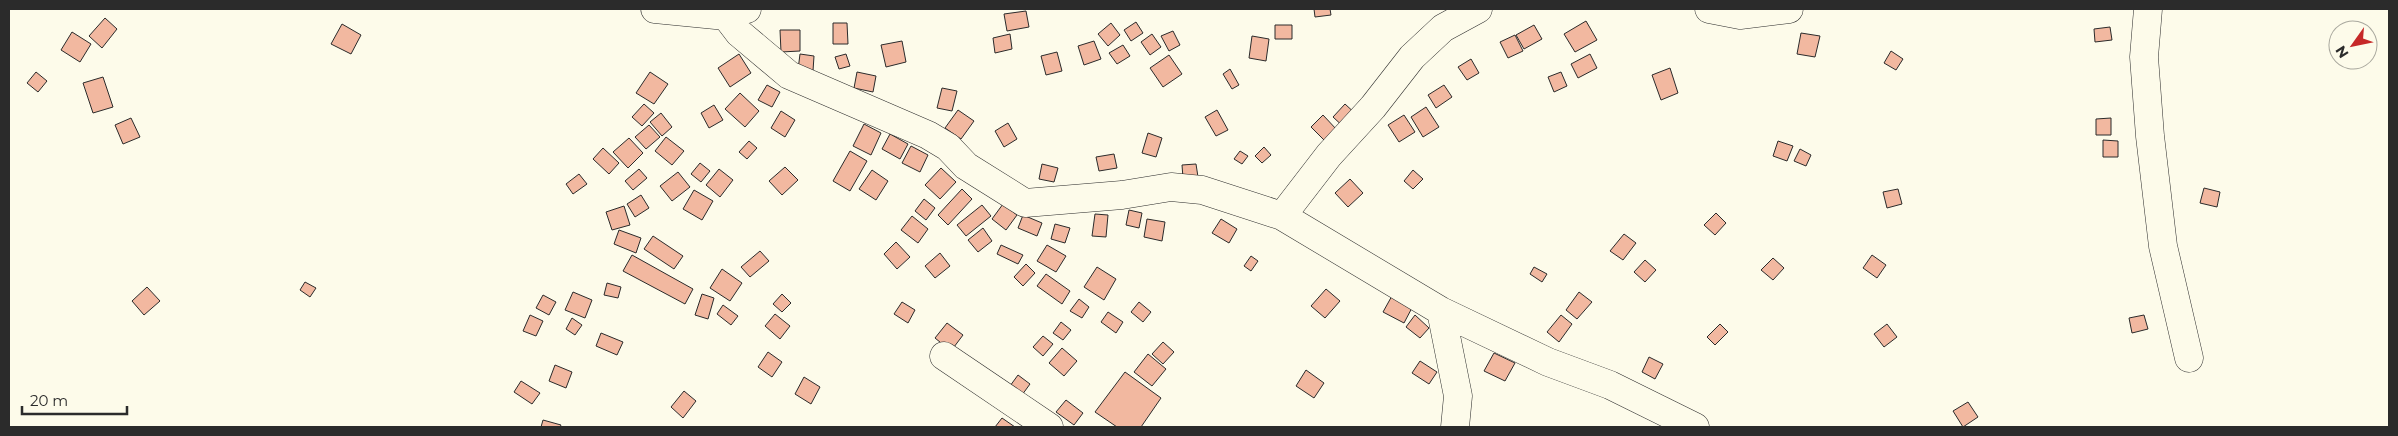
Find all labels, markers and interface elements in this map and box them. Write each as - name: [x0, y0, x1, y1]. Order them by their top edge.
- north arrow: [2328, 20, 2378, 70]
- text: N: [2331, 42, 2353, 62]
- scale bar: [22, 384, 128, 416]
- text: 20 m: [30, 391, 68, 410]

